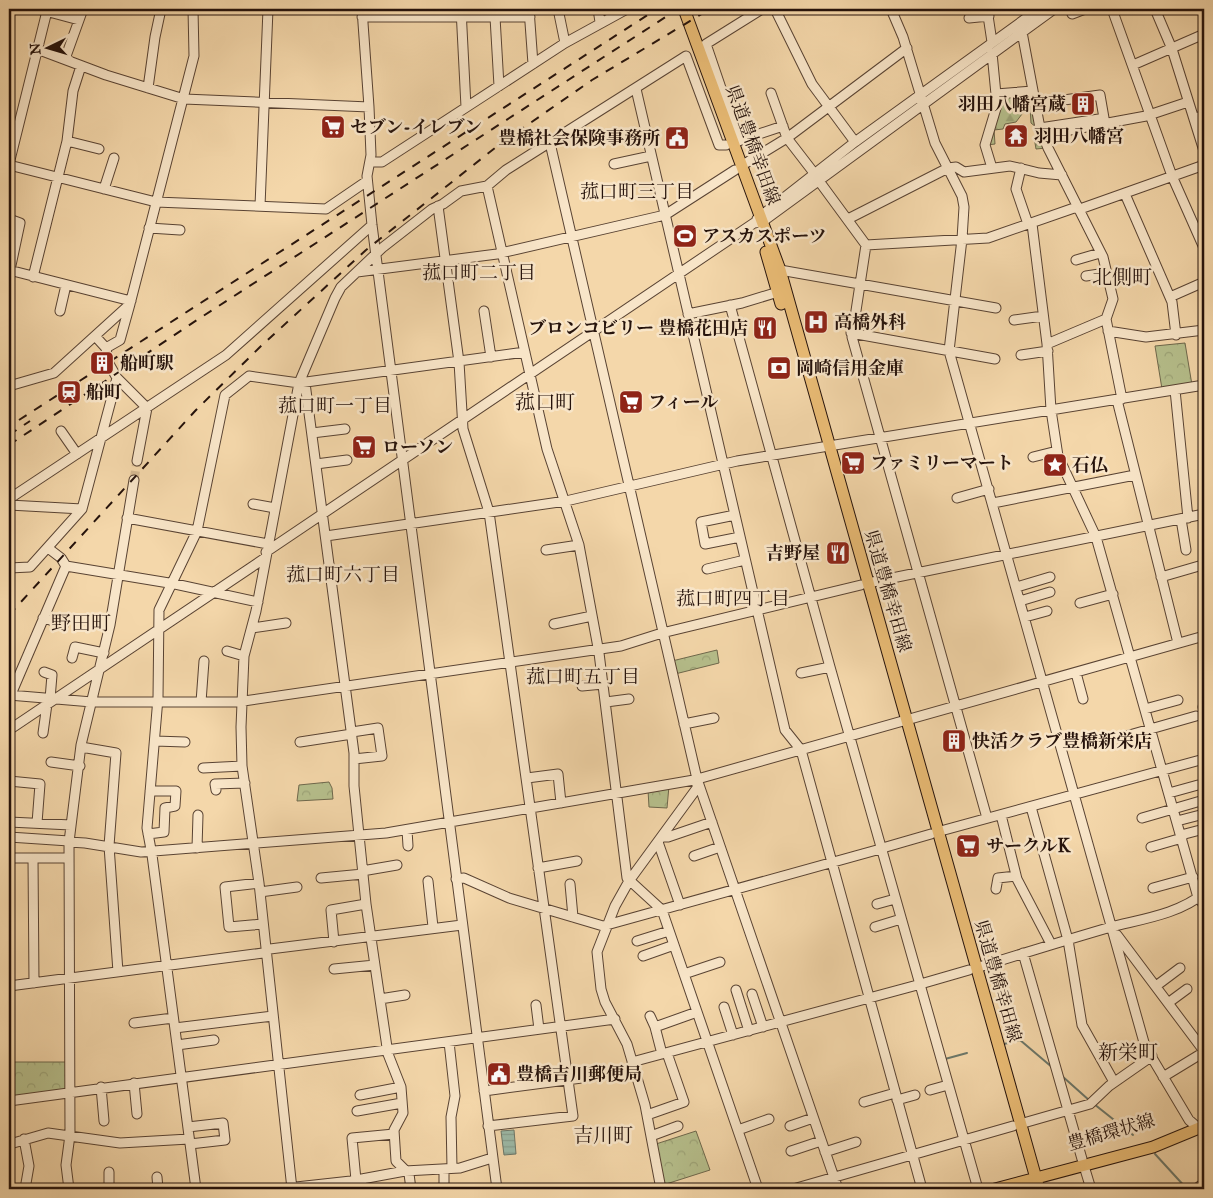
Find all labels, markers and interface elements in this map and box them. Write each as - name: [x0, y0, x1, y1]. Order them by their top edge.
- north arrow: [22, 22, 72, 72]
- text: N: [27, 42, 45, 56]
- street label: 県道豊橋幸田線: [721, 82, 785, 208]
- building icon: 羽田八幡宮蔵: [1070, 91, 1096, 117]
- place label: 羽田八幡宮蔵: [958, 93, 1066, 115]
- supermarket icon: セブン-イレブン: [320, 114, 346, 140]
- place label: セブン-イレブン: [350, 116, 482, 138]
- temple icon: 羽田八幡宮: [1003, 123, 1029, 149]
- public building icon: 豊橋社会保険事務所: [664, 125, 690, 151]
- place label: 羽田八幡宮: [1034, 125, 1124, 147]
- place label: 豊橋社会保険事務所: [498, 127, 660, 149]
- district label: 菰口町三丁目: [580, 180, 694, 203]
- sports icon: アスカスポーツ: [672, 223, 698, 249]
- place label: アスカスポーツ: [702, 225, 827, 247]
- district label: 菰口町二丁目: [422, 261, 536, 284]
- district label: 北側町: [1092, 265, 1152, 289]
- hospital icon: 高橋外科: [803, 309, 829, 335]
- place label: 高橋外科: [834, 311, 906, 333]
- restaurant icon: ブロンコビリー 豊橋花田店: [752, 315, 778, 341]
- place label: ブロンコビリー 豊橋花田店: [528, 317, 748, 339]
- building icon: 船町駅: [89, 350, 115, 376]
- place label: 船町駅: [120, 352, 174, 374]
- bank icon: 岡崎信用金庫: [766, 355, 792, 381]
- place label: 岡崎信用金庫: [796, 357, 904, 379]
- station icon: 船町: [56, 379, 82, 405]
- place label: 船町: [86, 381, 122, 403]
- supermarket icon: フィール: [618, 389, 644, 415]
- district label: 菰口町: [515, 390, 575, 414]
- place label: フィール: [648, 391, 718, 413]
- district label: 菰口町一丁目: [278, 394, 392, 417]
- supermarket icon: ローソン: [351, 434, 377, 460]
- place label: ローソン: [382, 436, 453, 458]
- supermarket icon: ファミリーマート: [840, 450, 866, 476]
- place label: ファミリーマート: [870, 452, 1014, 474]
- place icon: 石仏: [1042, 452, 1068, 478]
- place label: 石仏: [1072, 454, 1108, 476]
- street label: 県道豊橋幸田線: [860, 527, 916, 655]
- restaurant icon: 吉野屋: [825, 540, 851, 566]
- place label: 吉野屋: [766, 542, 820, 564]
- district label: 菰口町六丁目: [286, 563, 400, 586]
- district label: 菰口町四丁目: [676, 587, 790, 610]
- district label: 野田町: [51, 611, 111, 635]
- district label: 菰口町五丁目: [526, 665, 640, 688]
- building icon: 快活クラブ豊橋新栄店: [941, 728, 967, 754]
- place label: 快活クラブ豊橋新栄店: [972, 730, 1152, 752]
- supermarket icon: サークルK: [955, 833, 981, 859]
- place label: サークルK: [986, 835, 1071, 857]
- street label: 県道豊橋幸田線: [970, 917, 1026, 1045]
- district label: 新栄町: [1098, 1040, 1158, 1064]
- public building icon: 豊橋吉川郵便局: [486, 1061, 512, 1087]
- place label: 豊橋吉川郵便局: [516, 1063, 642, 1085]
- street label: 豊橋環状線: [1065, 1109, 1157, 1155]
- district label: 吉川町: [573, 1123, 633, 1147]

